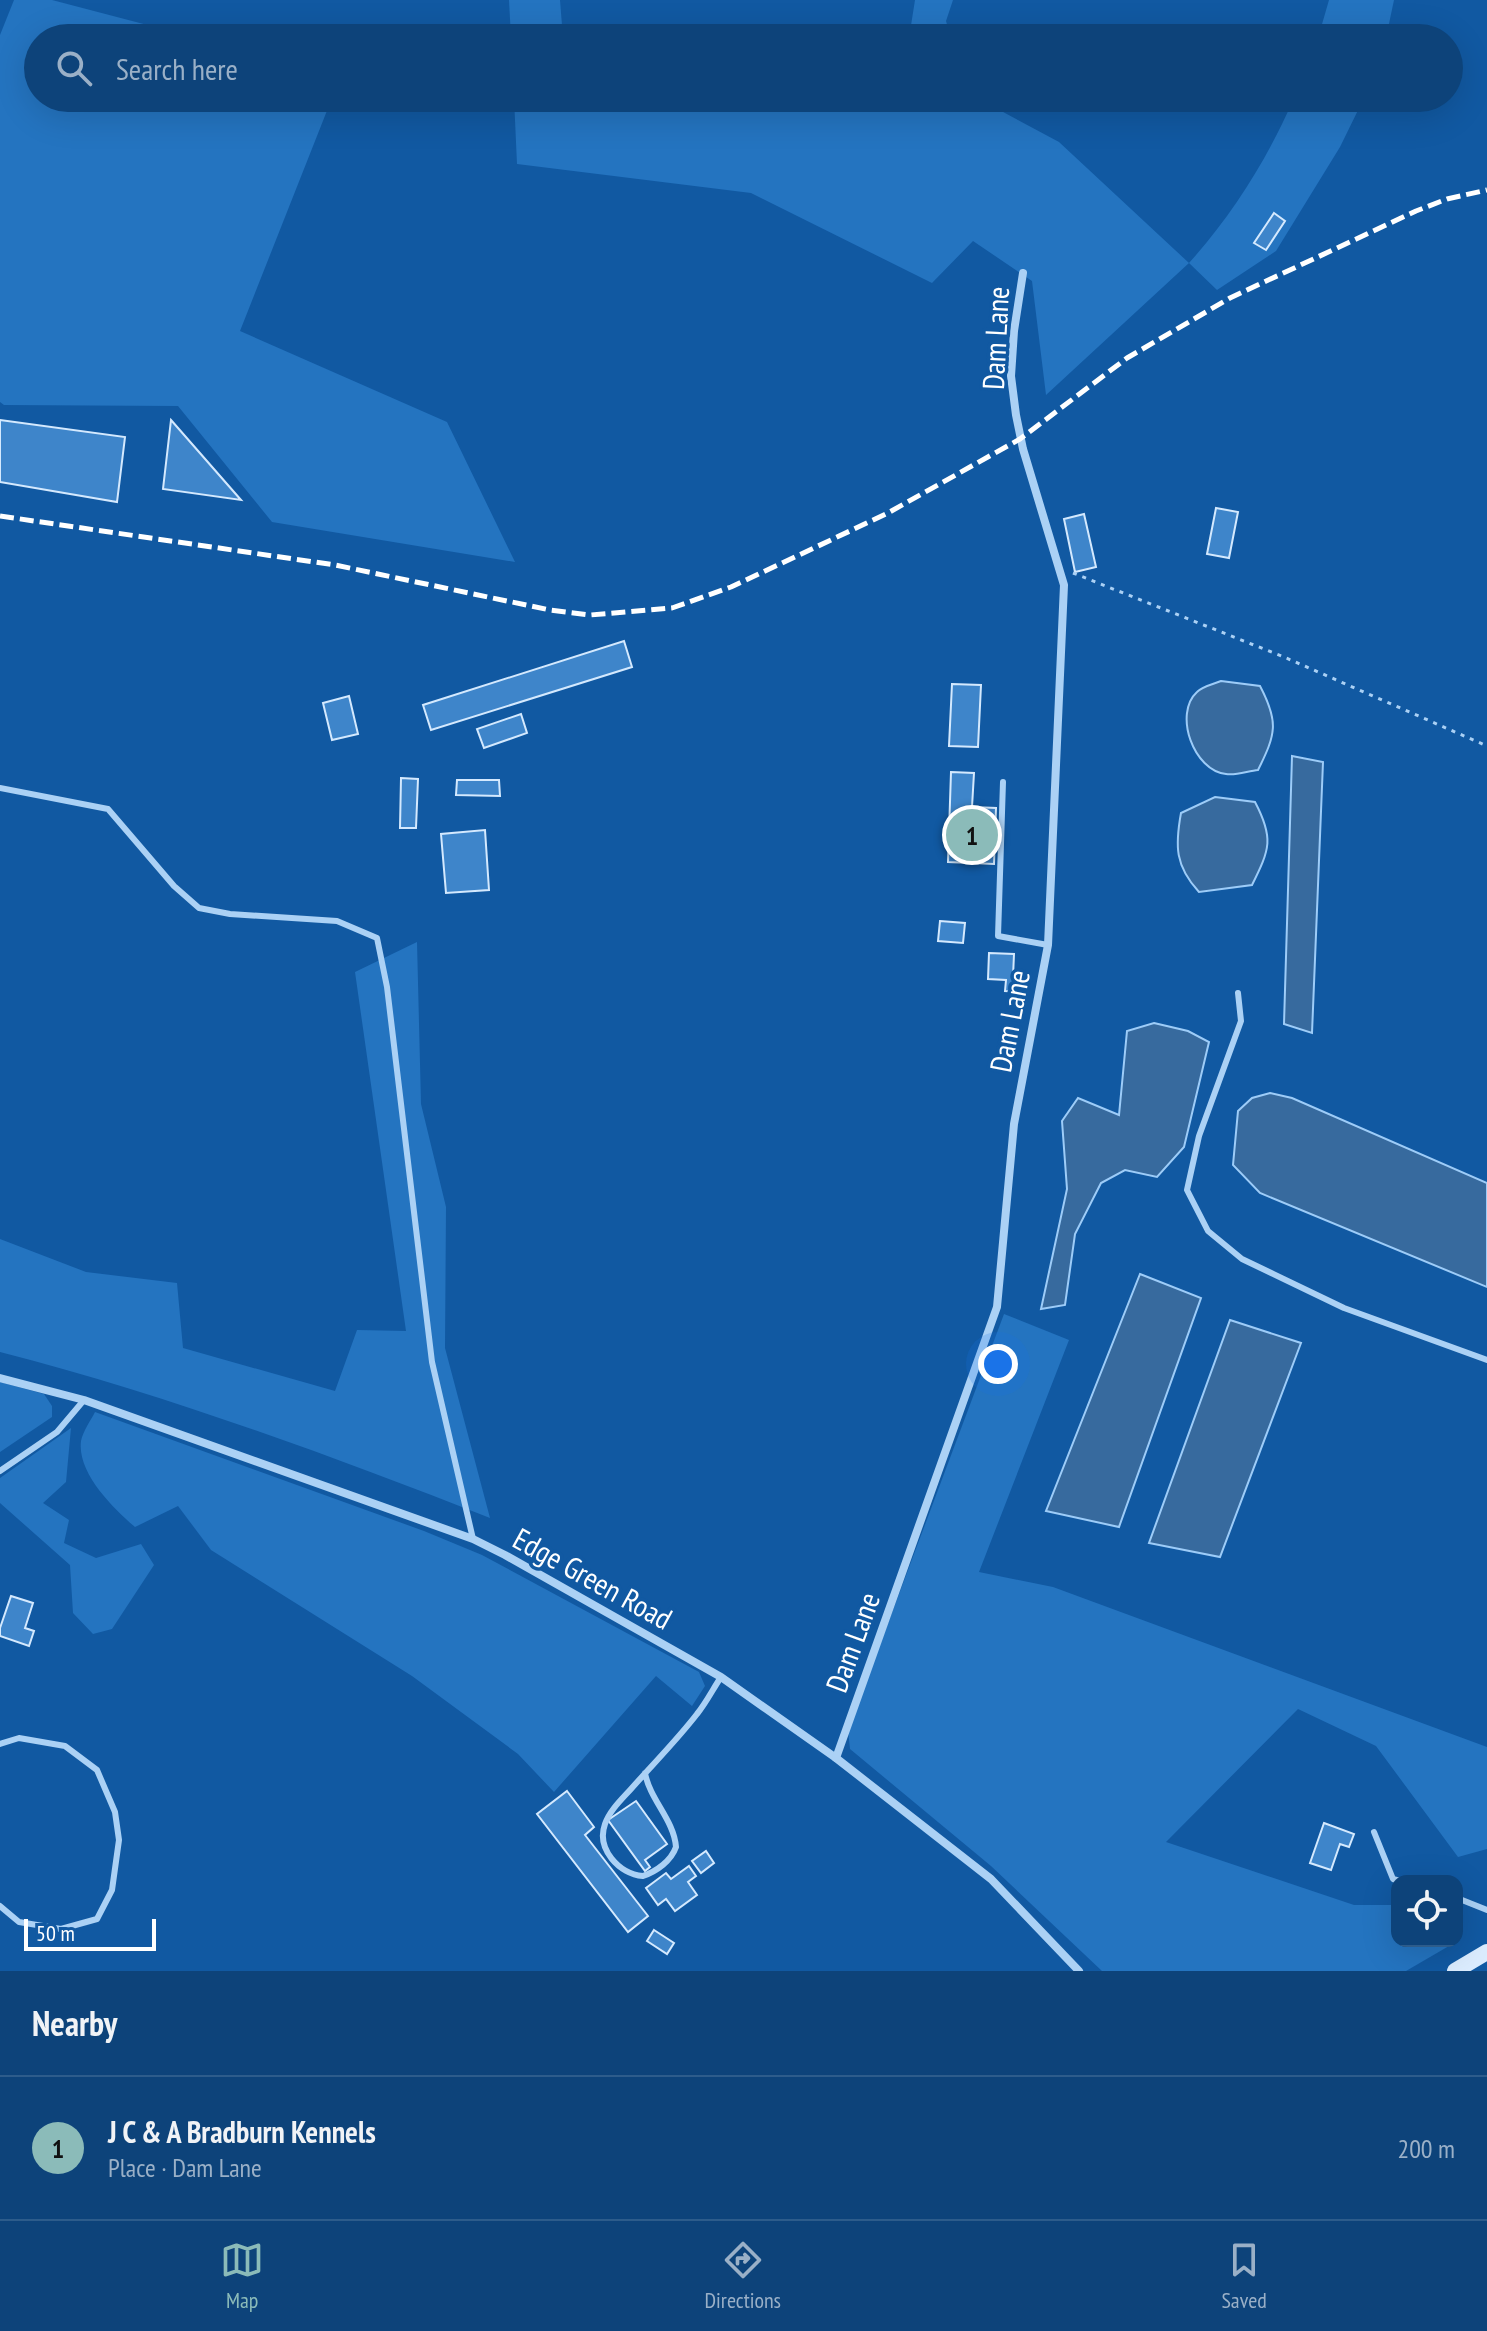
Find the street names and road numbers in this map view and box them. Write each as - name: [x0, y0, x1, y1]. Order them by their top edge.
- street label: Dam Lane: [973, 285, 1017, 391]
- street label: Dam Lane: [980, 967, 1038, 1075]
- street label: Edge Green Road: [507, 1518, 679, 1638]
- street label: Dam Lane: [816, 1587, 888, 1697]

